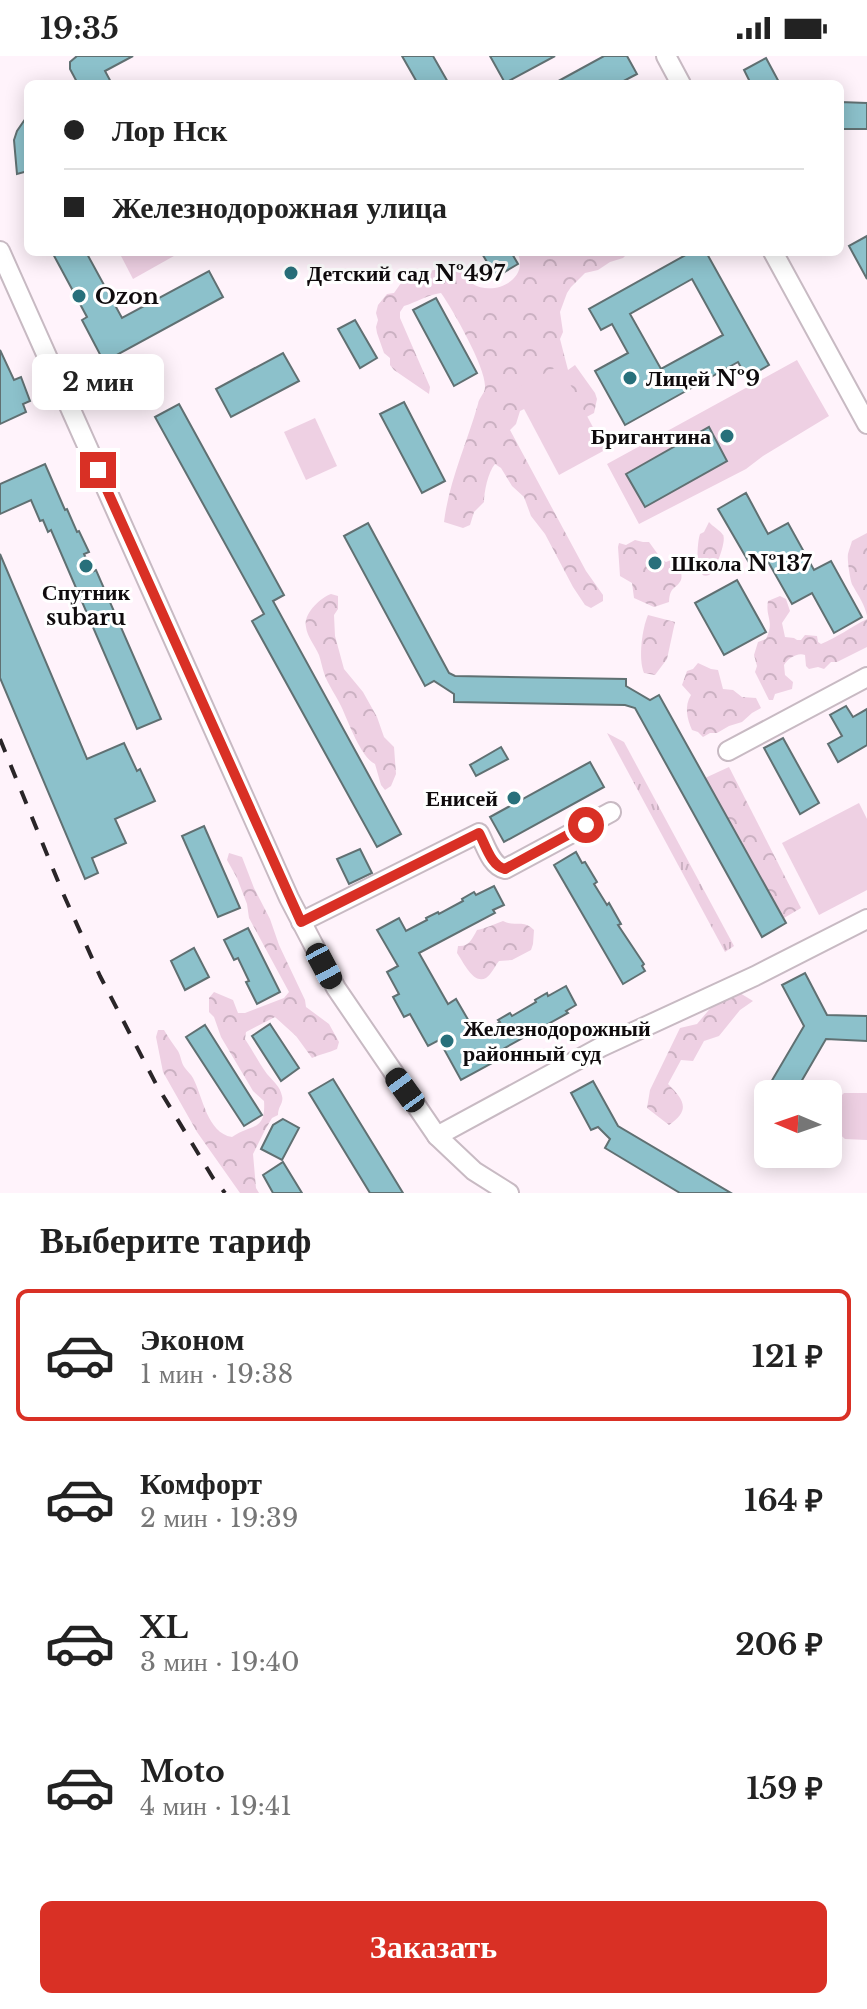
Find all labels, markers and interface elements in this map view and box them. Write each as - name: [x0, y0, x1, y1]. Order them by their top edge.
- text: 19:35: [40, 10, 119, 47]
- text: Лор Нск: [112, 112, 227, 149]
- text: Железнодорожная улица: [112, 189, 447, 226]
- place label: Детский сад №497: [307, 260, 505, 287]
- marker: Детский сад №497: [282, 264, 300, 282]
- place label: Ozon: [95, 283, 159, 310]
- marker: Ozon: [70, 287, 88, 305]
- callout: 2 мин: [32, 354, 164, 410]
- place label: Лицей №9: [646, 365, 760, 392]
- text: 2 мин: [62, 366, 134, 398]
- marker: Лицей №9: [621, 369, 639, 387]
- place label: Бригантина: [591, 423, 711, 450]
- marker: Бригантина: [718, 427, 736, 445]
- route end: [80, 452, 116, 488]
- place label: Школа №137: [671, 550, 812, 577]
- marker: Школа №137: [646, 554, 664, 572]
- marker: Спутник subaru: [77, 557, 95, 575]
- place label: Спутник subaru: [42, 579, 131, 631]
- place label: Енисей: [426, 785, 498, 812]
- marker: Енисей: [505, 789, 523, 807]
- route start: [568, 807, 604, 843]
- car: [302, 939, 346, 993]
- place label: Железнодорожный районный суд: [463, 1015, 651, 1067]
- marker: Железнодорожный районный суд: [438, 1032, 456, 1050]
- car: [381, 1064, 429, 1116]
- north arrow: [754, 1080, 842, 1168]
- map controls: [754, 1080, 842, 1168]
- text: Выберите тариф: [40, 1218, 311, 1263]
- icon: car: [44, 1319, 116, 1391]
- text: Эконом: [140, 1321, 244, 1358]
- text: 121 ₽: [752, 1338, 823, 1375]
- text: 1 мин · 19:38: [140, 1358, 293, 1390]
- icon: car: [44, 1463, 116, 1535]
- text: Комфорт: [140, 1465, 262, 1502]
- text: 164 ₽: [744, 1482, 823, 1519]
- text: 2 мин · 19:39: [140, 1502, 299, 1534]
- icon: car: [44, 1607, 116, 1679]
- text: XL: [140, 1609, 188, 1646]
- text: 206 ₽: [735, 1626, 823, 1663]
- text: 3 мин · 19:40: [140, 1646, 300, 1678]
- icon: car: [44, 1751, 116, 1823]
- text: Moto: [140, 1753, 225, 1790]
- text: 159 ₽: [746, 1770, 823, 1807]
- text: 4 мин · 19:41: [140, 1790, 292, 1822]
- button: Заказать: [40, 1901, 827, 1993]

